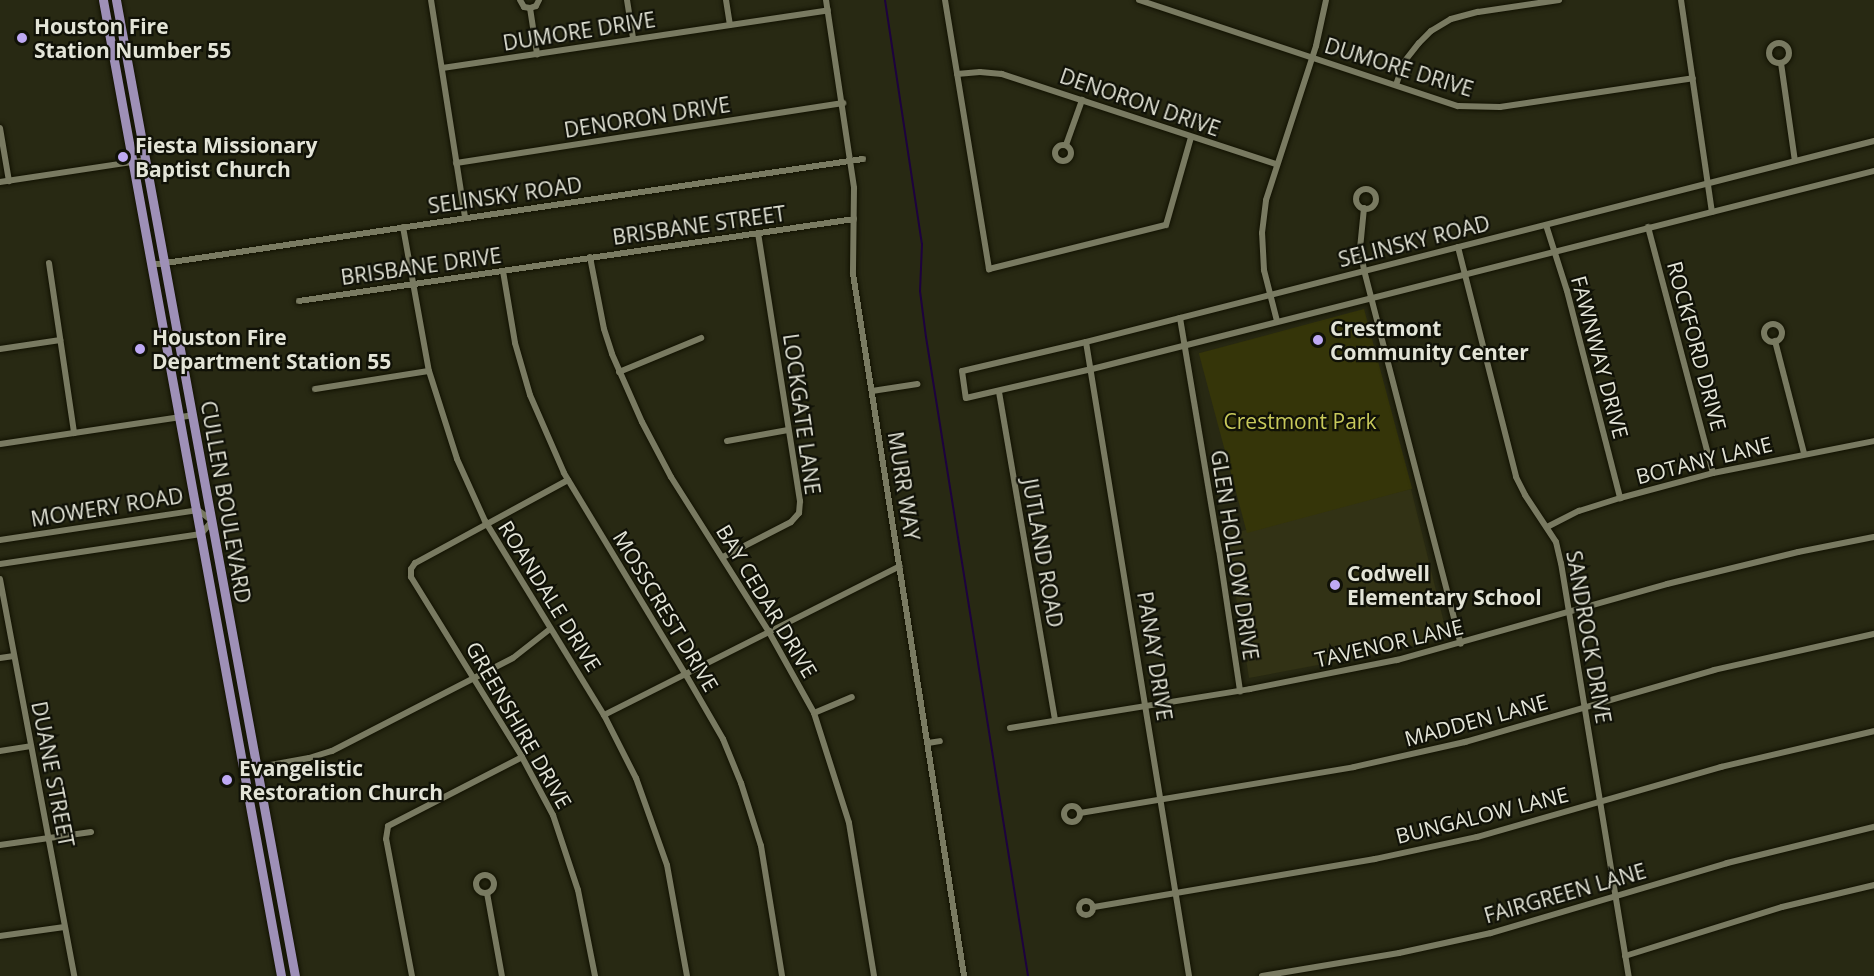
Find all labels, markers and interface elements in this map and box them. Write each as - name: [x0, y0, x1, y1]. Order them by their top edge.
- street label: DUMORE DRIVE: [501, 7, 657, 55]
- place label: Houston Fire Station Number 55: [34, 13, 231, 63]
- marker: Houston Fire Station Number 55: [15, 31, 29, 45]
- street label: DUMORE DRIVE: [1322, 32, 1476, 102]
- street label: DENORON DRIVE: [1057, 63, 1223, 141]
- street label: DENORON DRIVE: [562, 91, 732, 143]
- place label: Fiesta Missionary Baptist Church: [135, 132, 317, 182]
- marker: Fiesta Missionary Baptist Church: [116, 150, 130, 164]
- street label: SELINSKY ROAD: [426, 172, 584, 218]
- street label: BRISBANE STREET: [611, 200, 787, 250]
- street label: SELINSKY ROAD: [1336, 210, 1492, 272]
- street label: BRISBANE DRIVE: [339, 242, 503, 290]
- street label: ROCKFORD DRIVE: [1662, 258, 1732, 434]
- street label: FAWNWAY DRIVE: [1566, 273, 1634, 441]
- place label: Crestmont Community Center: [1330, 315, 1529, 365]
- place label: Houston Fire Department Station 55: [152, 324, 391, 374]
- street label: LOCKGATE LANE: [778, 332, 826, 496]
- marker: Crestmont Community Center: [1311, 333, 1325, 347]
- marker: Houston Fire Department Station 55: [133, 342, 147, 356]
- street label: CULLEN BOULEVARD: [196, 399, 256, 605]
- park label: Crestmont Park: [1224, 408, 1376, 434]
- street label: MURR WAY: [883, 430, 925, 542]
- street label: BOTANY LANE: [1633, 431, 1775, 489]
- street label: GLEN HOLLOW DRIVE: [1206, 448, 1264, 662]
- street label: JUTLAND ROAD: [1017, 476, 1069, 630]
- street label: MOWERY ROAD: [29, 482, 185, 532]
- street label: ROANDALE DRIVE: [493, 516, 607, 676]
- street label: BAY CEDAR DRIVE: [711, 520, 823, 682]
- street label: MOSSCREST DRIVE: [608, 526, 724, 696]
- street label: SANDROCK DRIVE: [1561, 549, 1617, 725]
- place label: Codwell Elementary School: [1347, 560, 1542, 610]
- marker: Codwell Elementary School: [1328, 578, 1342, 592]
- street label: PANAY DRIVE: [1132, 590, 1178, 722]
- street label: TAVENOR LANE: [1312, 614, 1466, 672]
- street label: GREENSHIRE DRIVE: [461, 637, 577, 813]
- street label: MADDEN LANE: [1402, 689, 1550, 751]
- street label: DUANE STREET: [27, 699, 79, 849]
- place label: Evangelistic Restoration Church: [239, 755, 443, 805]
- marker: Evangelistic Restoration Church: [220, 773, 234, 787]
- street label: BUNGALOW LANE: [1393, 781, 1571, 849]
- street label: FAIRGREEN LANE: [1481, 858, 1649, 928]

